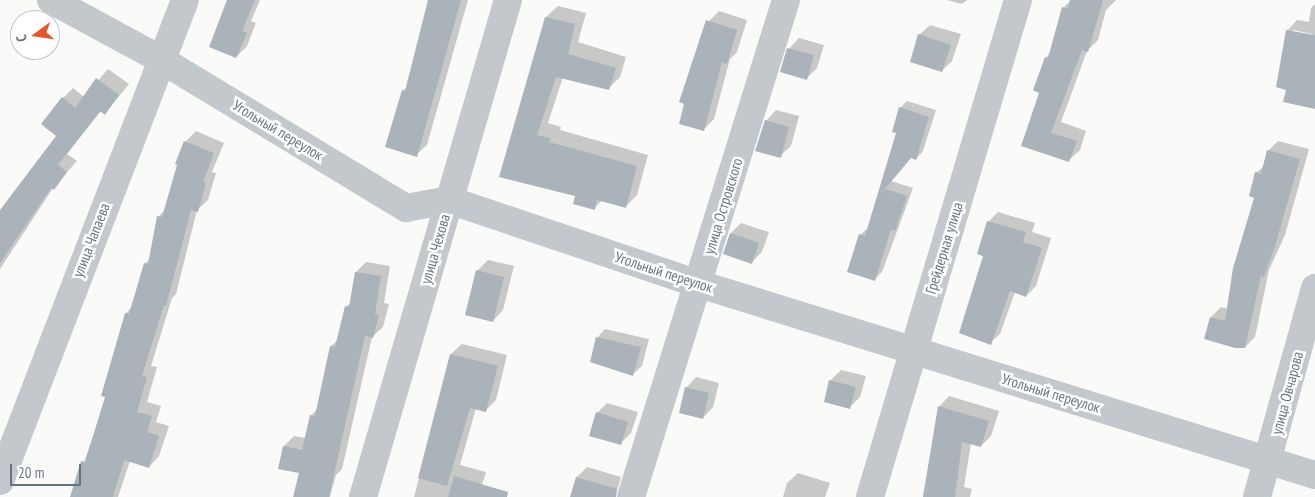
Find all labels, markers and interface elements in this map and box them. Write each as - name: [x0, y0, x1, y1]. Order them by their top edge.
- north arrow: [10, 10, 60, 60]
- text: С: [12, 33, 31, 44]
- street label: Угольный переулок: [230, 96, 326, 164]
- street label: улица Островского: [700, 156, 746, 256]
- street label: улица Чапаева: [69, 200, 113, 280]
- street label: Грейдерная улица: [922, 200, 966, 296]
- street label: улица Чехова: [416, 212, 454, 286]
- street label: Угольный переулок: [613, 248, 715, 296]
- street label: улица Овчарова: [1267, 350, 1307, 436]
- street label: Угольный переулок: [1000, 369, 1102, 417]
- scale bar: [12, 454, 84, 486]
- text: 20 m: [18, 463, 44, 482]

